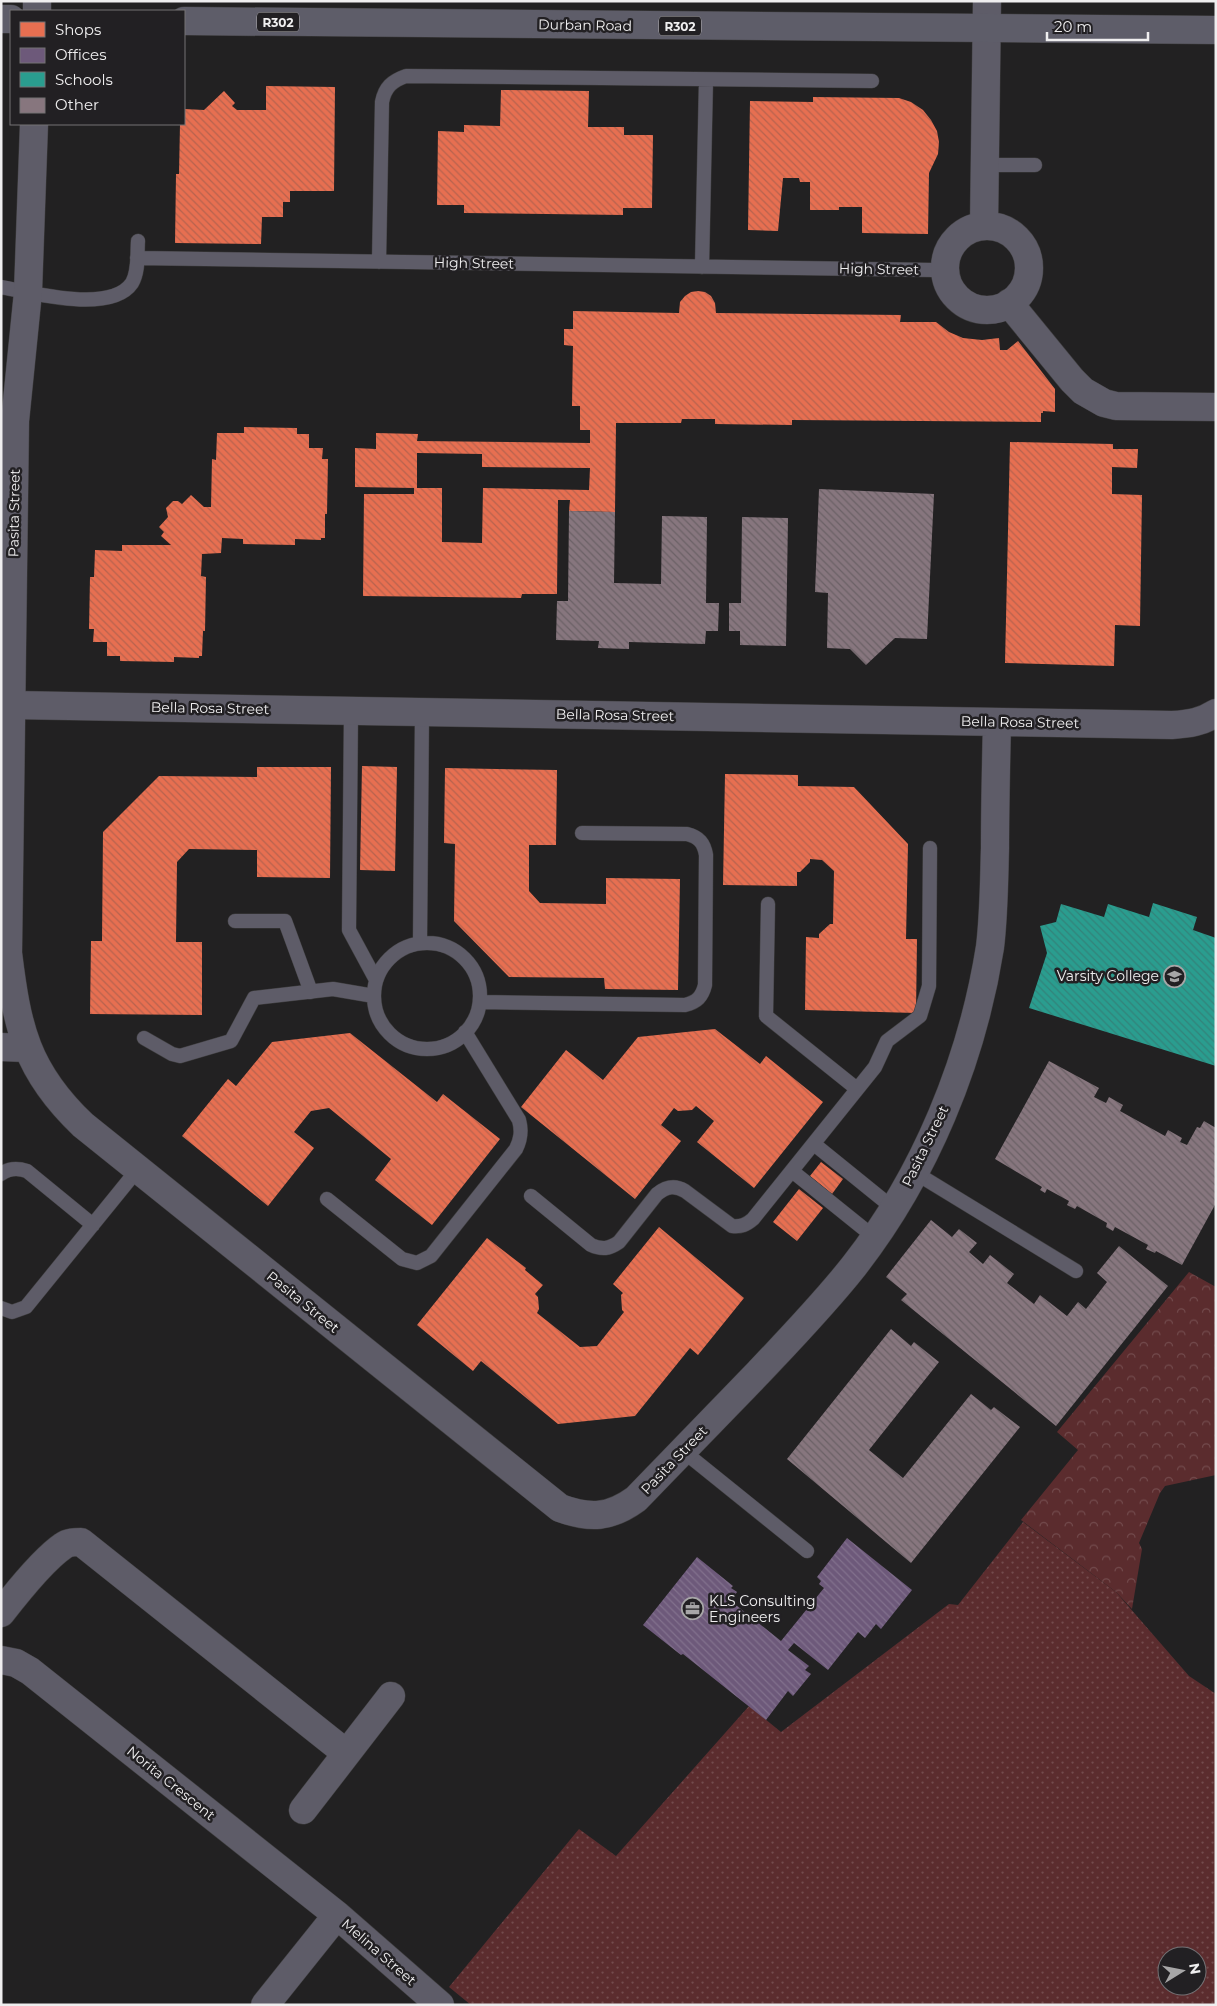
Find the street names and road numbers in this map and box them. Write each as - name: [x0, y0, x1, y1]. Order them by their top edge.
- road number: R302: [257, 13, 299, 32]
- street label: Durban Road: [538, 15, 632, 35]
- road number: R302: [659, 16, 701, 36]
- street label: High Street: [434, 253, 515, 273]
- street label: High Street: [839, 259, 920, 279]
- street label: Pasita Street: [4, 468, 24, 557]
- street label: Bella Rosa Street: [151, 698, 270, 718]
- street label: Bella Rosa Street: [556, 705, 675, 725]
- street label: Bella Rosa Street: [961, 712, 1080, 732]
- street label: Pasita Street: [898, 1102, 953, 1190]
- street label: Pasita Street: [263, 1267, 343, 1337]
- street label: Pasita Street: [637, 1422, 711, 1498]
- street label: Norita Crescent: [123, 1742, 219, 1824]
- street label: Melina Street: [338, 1915, 420, 1990]

